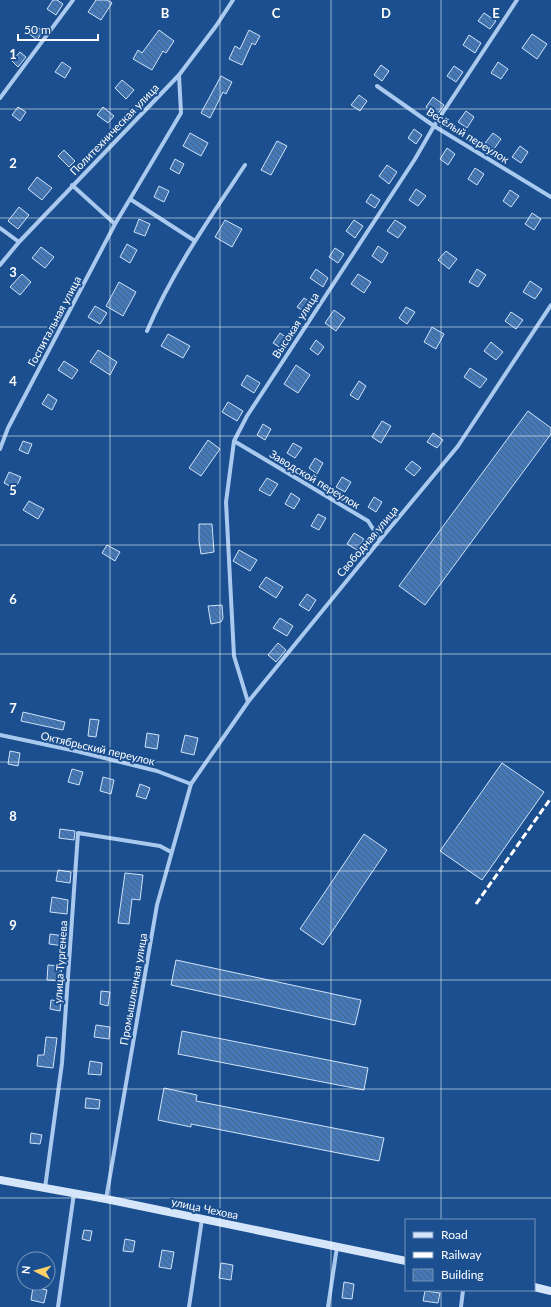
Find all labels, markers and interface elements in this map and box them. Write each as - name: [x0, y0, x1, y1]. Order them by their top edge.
- text: B: [161, 5, 170, 21]
- text: C: [272, 5, 281, 21]
- text: D: [381, 5, 391, 21]
- text: E: [492, 5, 500, 21]
- scale bar: [18, 16, 98, 42]
- text: 50 m: [24, 22, 51, 37]
- text: 1: [9, 46, 17, 62]
- street label: Политехническая улица: [67, 81, 161, 177]
- street label: Весёлый переулок: [424, 104, 512, 166]
- text: 2: [9, 155, 17, 171]
- text: 3: [9, 264, 17, 280]
- street label: Госпитальная улица: [25, 274, 83, 368]
- street label: Высокая улица: [269, 290, 321, 360]
- text: 4: [9, 373, 17, 389]
- street label: Заводской переулок: [267, 447, 363, 511]
- text: 5: [9, 482, 17, 498]
- street label: Свободная улица: [334, 503, 400, 579]
- text: 6: [9, 591, 17, 607]
- text: 7: [9, 700, 17, 716]
- street label: Октябрьский переулок: [40, 729, 157, 768]
- text: 8: [9, 808, 17, 824]
- text: 9: [9, 917, 17, 933]
- street label: улица Тургенева: [51, 920, 69, 1004]
- street label: Промышленная улица: [117, 932, 149, 1046]
- street label: улица Чехова: [170, 1195, 240, 1221]
- legend: [405, 1219, 535, 1291]
- text: Road: [441, 1227, 468, 1242]
- text: Railway: [441, 1247, 482, 1262]
- north arrow: [16, 1251, 56, 1291]
- text: N: [19, 1265, 32, 1275]
- text: Building: [441, 1267, 484, 1282]

